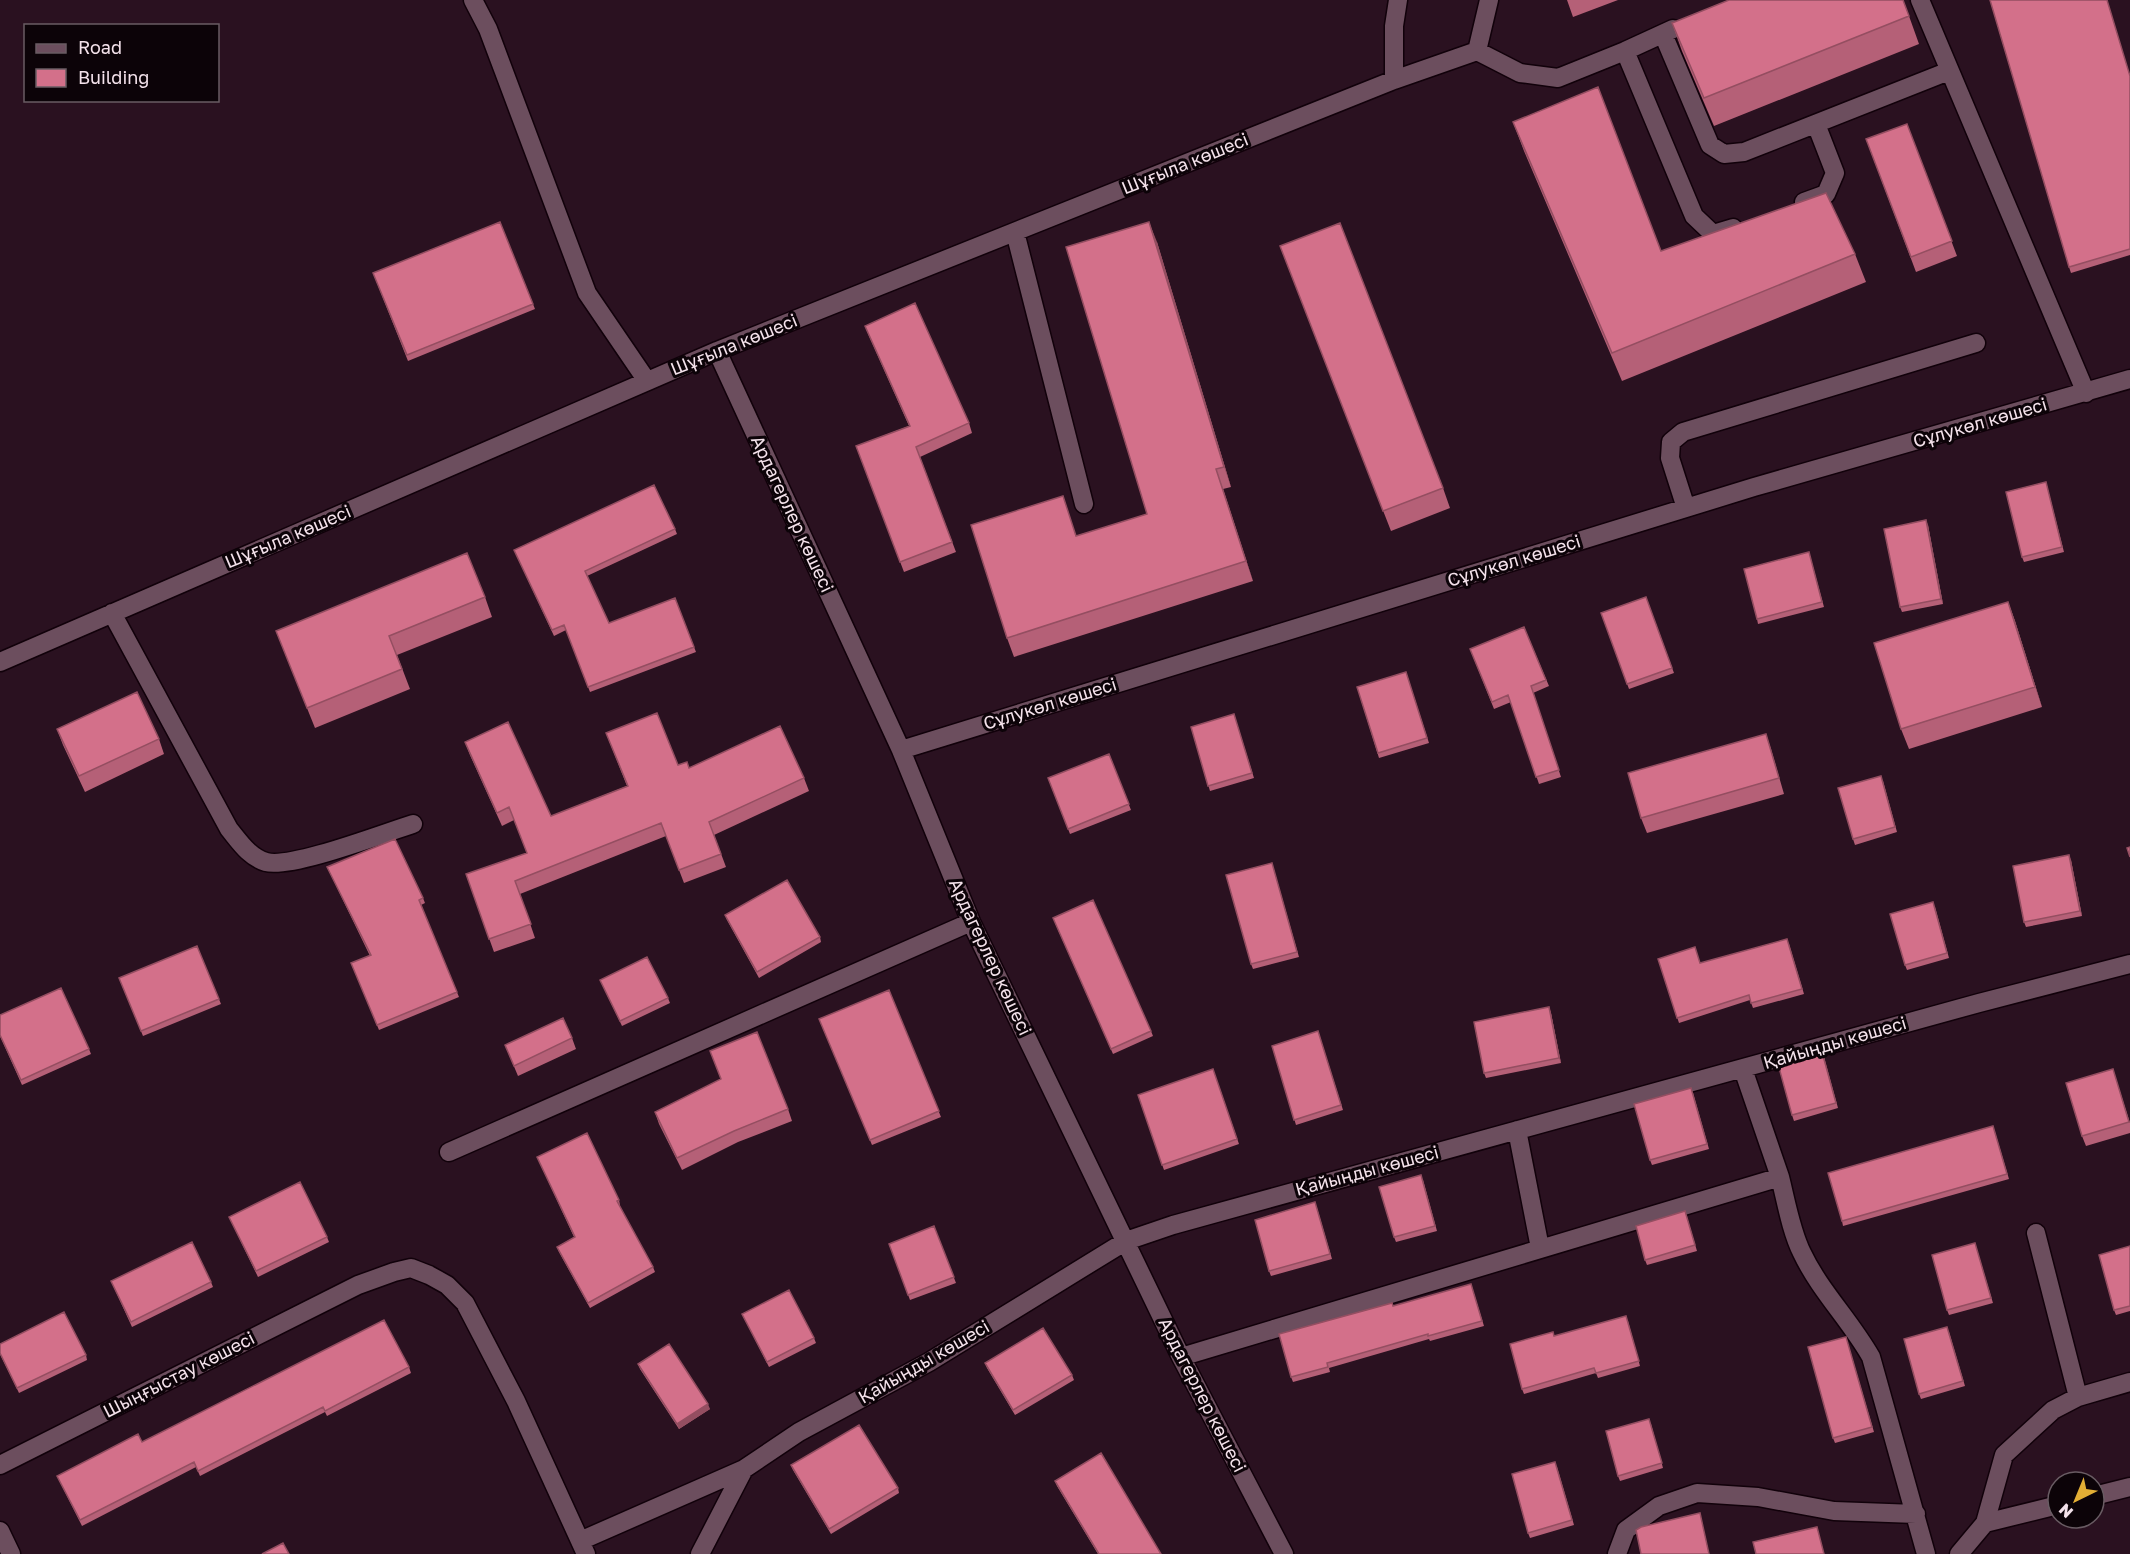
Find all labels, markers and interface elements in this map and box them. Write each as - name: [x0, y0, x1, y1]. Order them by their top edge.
- legend: [24, 24, 219, 102]
- text: Road: [78, 36, 122, 58]
- text: Building: [78, 66, 149, 88]
- street label: Шұғыла көшесі: [1118, 128, 1252, 199]
- street label: Шұғыла көшесі: [667, 309, 801, 380]
- street label: Сұлукөл көшесі: [1910, 392, 2049, 453]
- street label: Ардагерлер көшесі: [747, 432, 839, 596]
- street label: Шұғыла көшесі: [221, 500, 354, 573]
- street label: Сұлукөл көшесі: [1444, 529, 1583, 592]
- street label: Сұлукөл көшесі: [980, 672, 1119, 735]
- street label: Ардагерлер көшесі: [945, 875, 1037, 1039]
- street label: Қайыңды көшесі: [1761, 1011, 1909, 1073]
- street label: Қайыңды көшесі: [1292, 1140, 1441, 1200]
- street label: Ардагерлер көшесі: [1154, 1314, 1251, 1476]
- street label: Қайыңды көшесі: [854, 1315, 993, 1408]
- street label: Шыңғыстау көшесі: [99, 1326, 258, 1422]
- north arrow: [2046, 1470, 2106, 1530]
- text: N: [2054, 1500, 2077, 1522]

